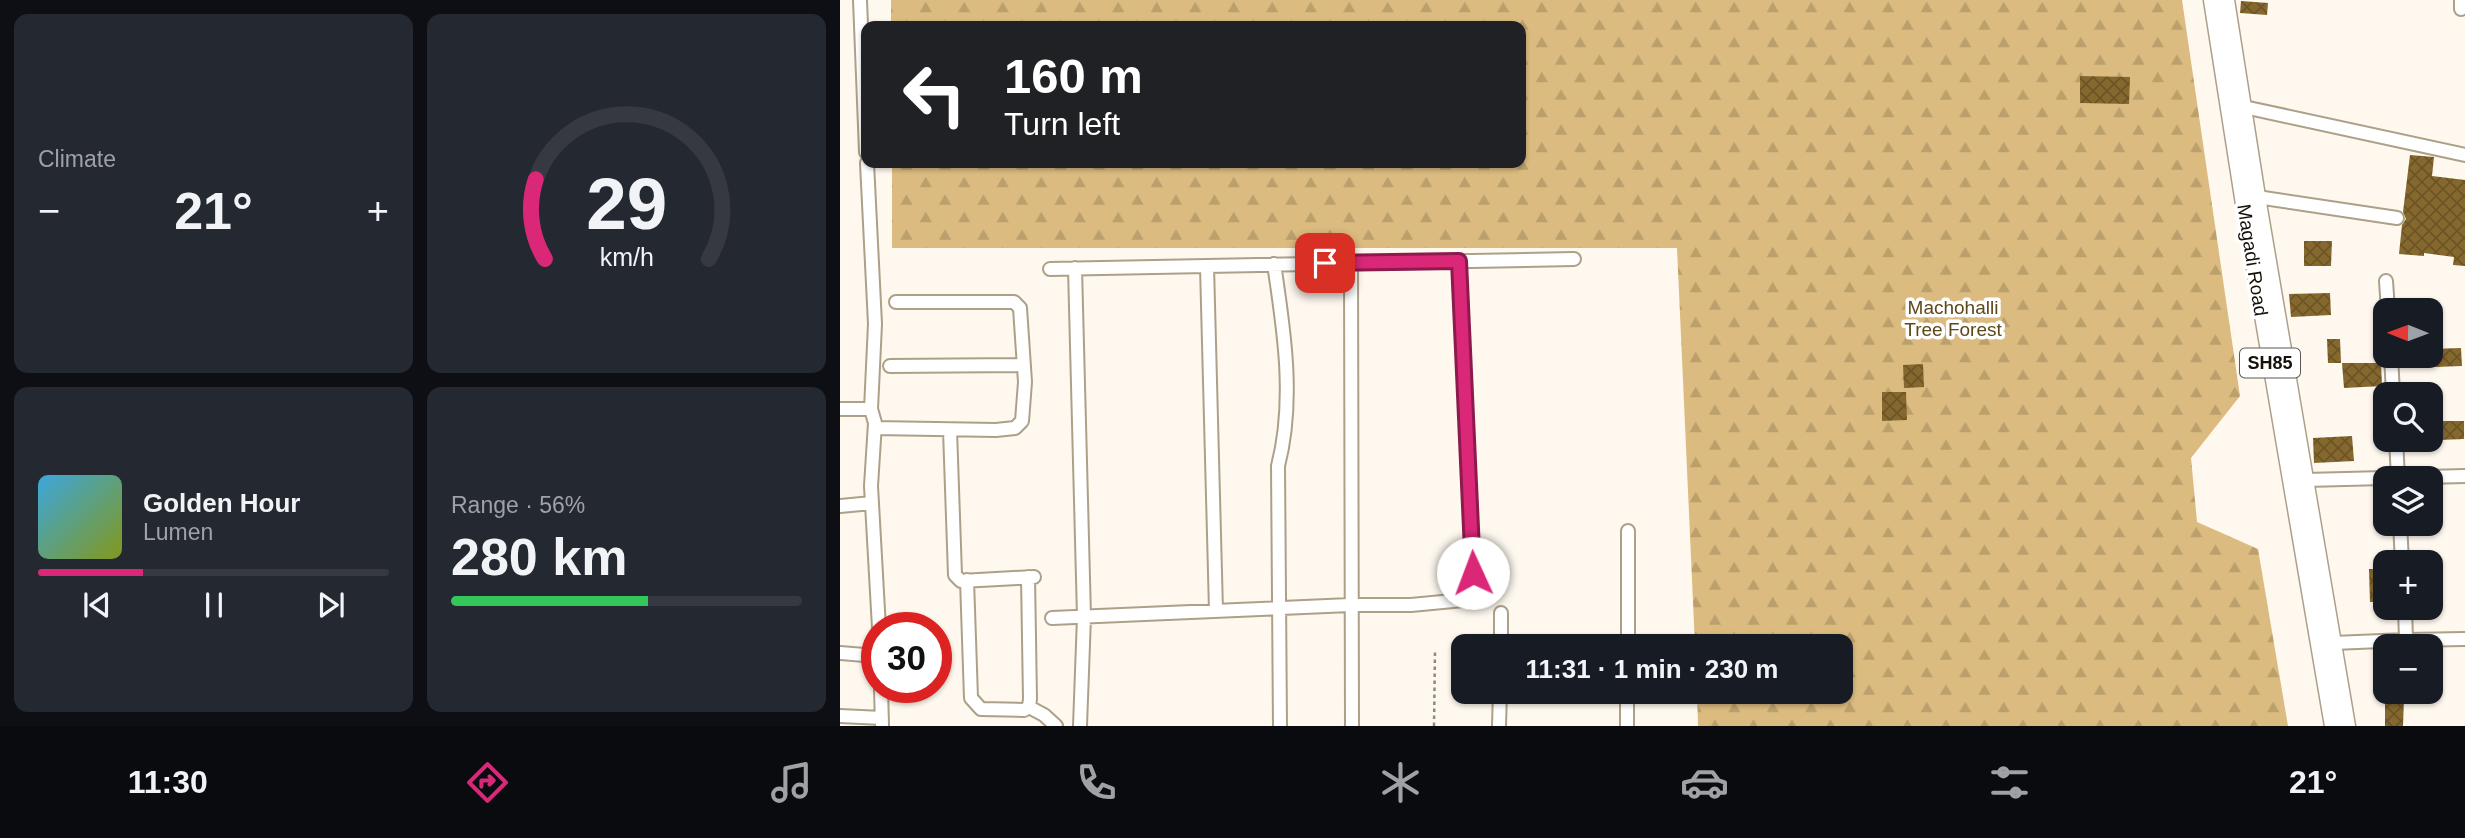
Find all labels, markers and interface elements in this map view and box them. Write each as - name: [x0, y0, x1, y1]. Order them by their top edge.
- icon: left: [889, 49, 980, 140]
- text: 160 m: [1004, 49, 1143, 103]
- text: Turn left: [1004, 106, 1120, 142]
- text: Climate: [38, 146, 116, 172]
- text: 29: [586, 164, 667, 245]
- text: 21°: [174, 182, 253, 240]
- text: −: [38, 190, 60, 232]
- text: +: [367, 190, 389, 232]
- street label: Magadi Road: [2233, 203, 2272, 318]
- pin: [1295, 233, 1355, 293]
- text: km/h: [599, 243, 654, 271]
- icon: arrive: [1306, 244, 1344, 282]
- park label: Machohalli Tree Forest: [1904, 297, 2002, 340]
- north arrow: [2373, 298, 2443, 368]
- map controls: [2373, 298, 2443, 704]
- road number: SH85: [2240, 348, 2300, 377]
- button: search: [2373, 382, 2443, 452]
- button: layers: [2373, 466, 2443, 536]
- text: Golden Hour: [143, 488, 300, 518]
- text: Range · 56%: [451, 492, 585, 518]
- text: Lumen: [143, 519, 213, 545]
- text: 280 km: [451, 528, 627, 586]
- position arrow: [1436, 536, 1510, 610]
- button: +: [2373, 550, 2443, 620]
- icon: previous: [78, 586, 116, 624]
- icon: pause: [195, 586, 233, 624]
- icon: next: [312, 586, 350, 624]
- speed limit sign: 30: [861, 612, 952, 703]
- button: −: [2373, 634, 2443, 704]
- text: 11:31 · 1 min · 230 m: [1526, 654, 1778, 684]
- icon: directions: [463, 758, 512, 807]
- icon: music: [767, 758, 816, 807]
- icon: phone: [1072, 758, 1121, 807]
- icon: climate: [1376, 758, 1425, 807]
- icon: car: [1680, 758, 1729, 807]
- icon: filters: [1985, 758, 2034, 807]
- text: 11:30: [128, 764, 208, 800]
- text: 21°: [2289, 764, 2337, 800]

